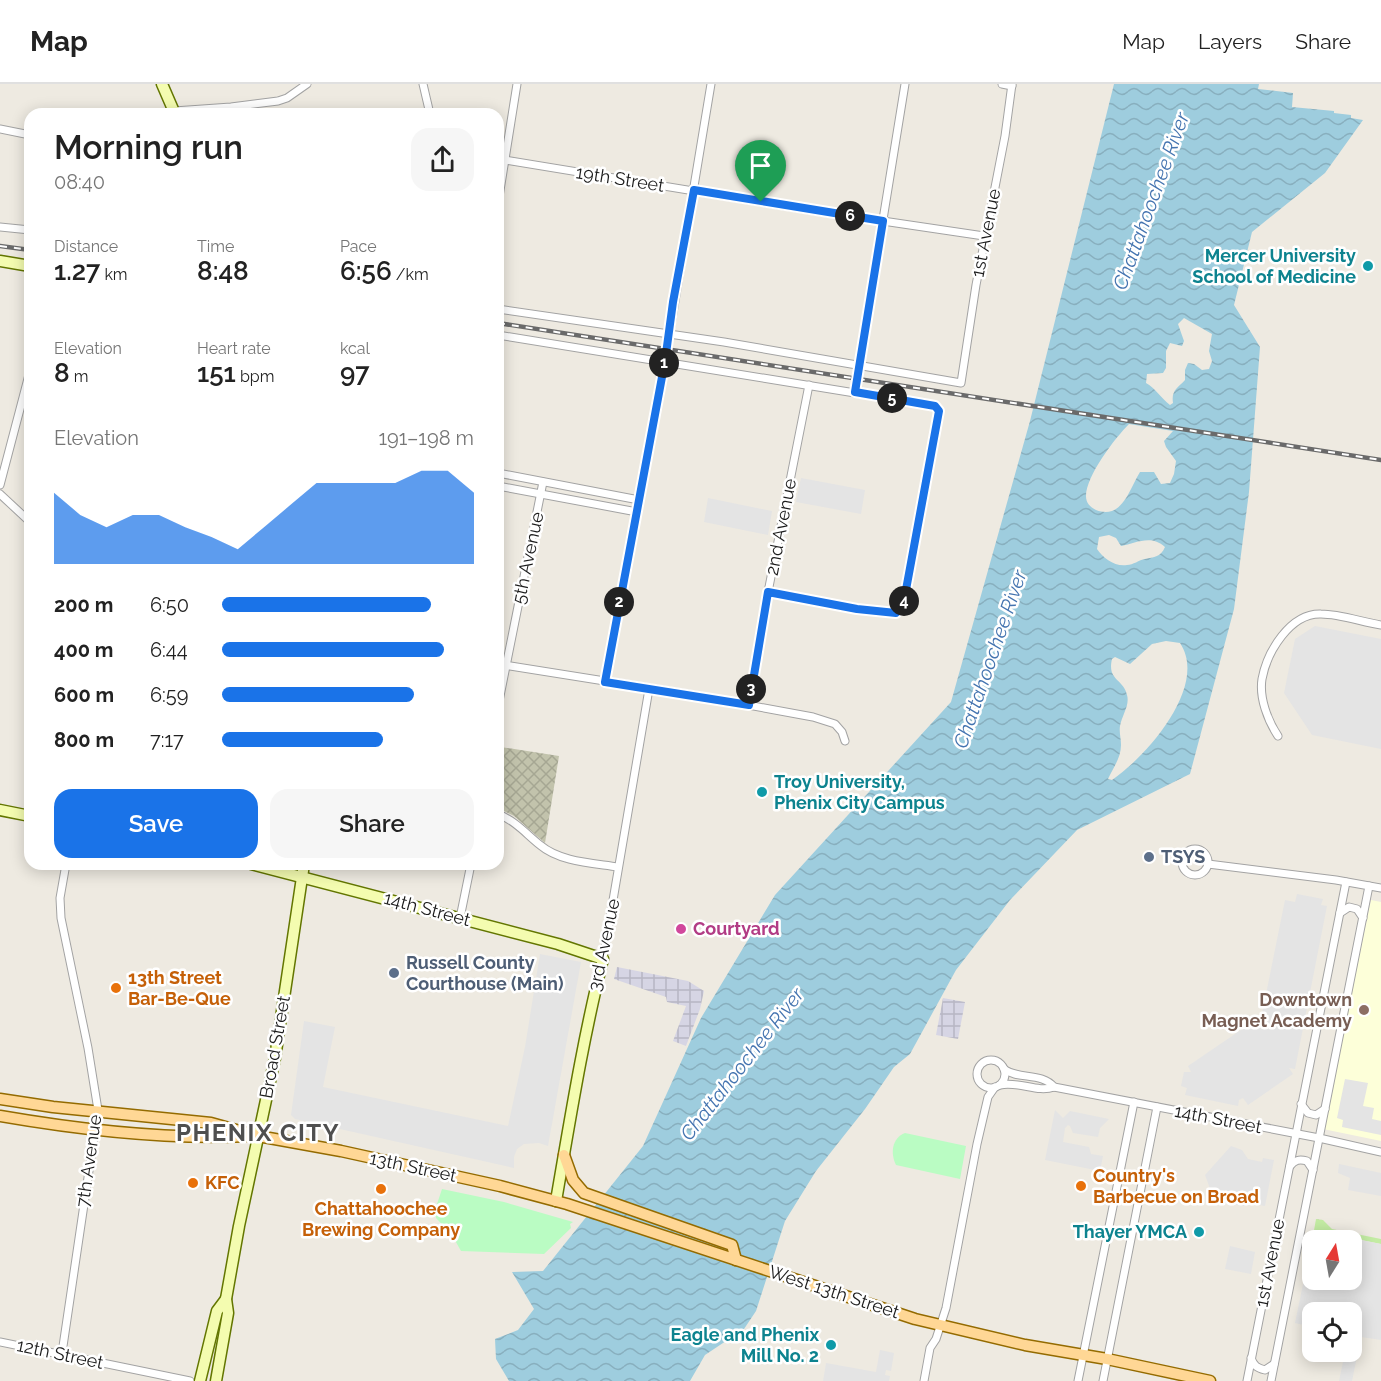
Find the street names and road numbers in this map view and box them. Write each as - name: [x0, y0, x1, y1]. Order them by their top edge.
- street label: 19th Street: [574, 161, 666, 196]
- street label: 1st Avenue: [967, 186, 1004, 279]
- street label: 2nd Avenue: [761, 476, 800, 577]
- street label: 5th Avenue: [508, 510, 548, 606]
- street label: 14th Street: [382, 887, 473, 930]
- street label: 3rd Avenue: [583, 896, 624, 993]
- street label: Broad Street: [255, 994, 294, 1100]
- street label: 14th Street: [1173, 1100, 1264, 1137]
- street label: 7th Avenue: [72, 1113, 105, 1209]
- street label: 13th Street: [368, 1147, 458, 1186]
- street label: 1st Avenue: [1251, 1216, 1288, 1309]
- street label: West 13th Street: [766, 1261, 902, 1322]
- street label: 12th Street: [15, 1334, 105, 1373]

